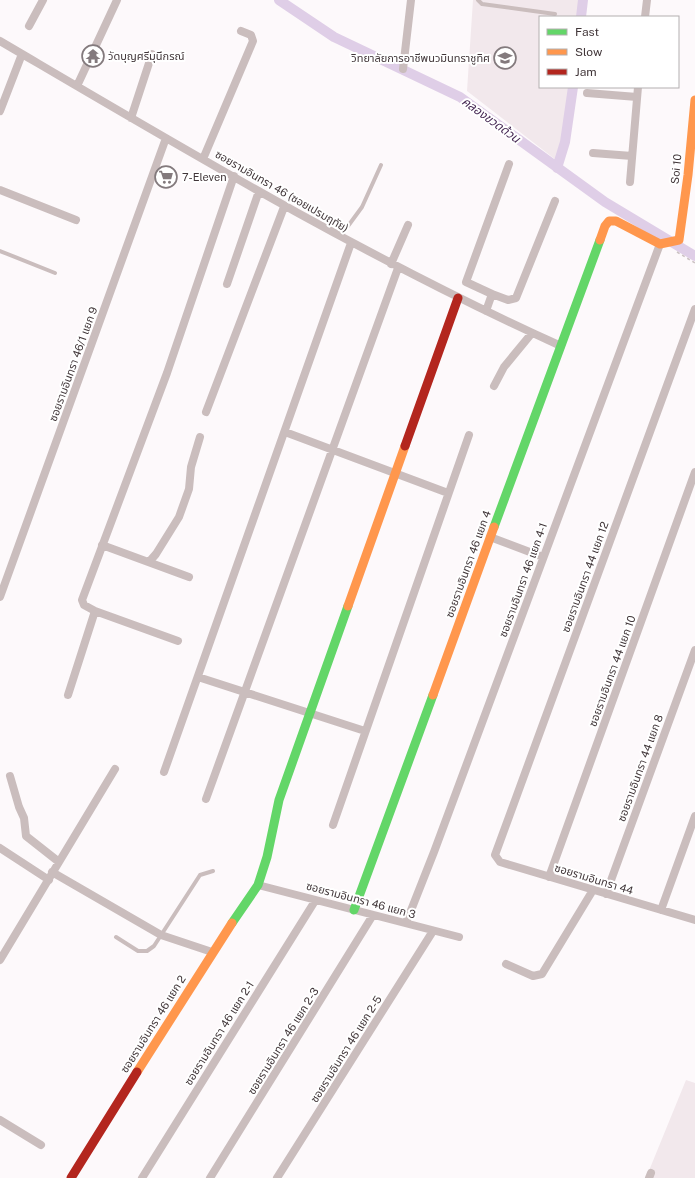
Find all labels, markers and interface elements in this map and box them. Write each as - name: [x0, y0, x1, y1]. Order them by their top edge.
- legend: [539, 16, 679, 88]
- text: Fast: [575, 25, 600, 39]
- temple icon: วัดบุญศรีมุนีกรณ์: [80, 43, 106, 69]
- school or university icon: วิทยาลัยการอาชีพนวมินทราชูทิศ: [492, 45, 518, 71]
- text: Slow: [575, 45, 603, 59]
- place label: วัดบุญศรีมุนีกรณ์: [108, 50, 185, 63]
- place label: วิทยาลัยการอาชีพนวมินทราชูทิศ: [351, 52, 490, 65]
- text: Jam: [575, 65, 597, 79]
- water label: คลองขวดด้วน: [459, 94, 523, 146]
- street label: ซอยรามอินทรา 46 (ซอยเปรมฤทัย): [213, 148, 351, 234]
- street label: Soi 10: [668, 153, 684, 185]
- supermarket icon: 7-Eleven: [153, 164, 179, 190]
- place label: 7-Eleven: [182, 171, 227, 183]
- street label: ซอยรามอินทรา 46/1 แยก 9: [47, 305, 99, 423]
- street label: ซอยรามอินทรา 46 แยก 4: [443, 509, 493, 619]
- street label: ซอยรามอินทรา 44 แยก 12: [559, 520, 611, 634]
- street label: ซอยรามอินทรา 46 แยก 4-1: [497, 521, 549, 639]
- street label: ซอยรามอินทรา 44 แยก 10: [586, 614, 638, 728]
- street label: ซอยรามอินทรา 44 แยก 8: [615, 713, 665, 823]
- street label: ซอยรามอินทรา 44: [553, 861, 635, 897]
- street label: ซอยรามอินทรา 46 แยก 3: [305, 880, 417, 920]
- street label: ซอยรามอินทรา 46 แยก 2: [118, 973, 188, 1075]
- street label: ซอยรามอินทรา 46 แยก 2-1: [182, 979, 256, 1087]
- street label: ซอยรามอินทรา 46 แยก 2-3: [245, 985, 321, 1097]
- street label: ซอยรามอินทรา 46 แยก 2-5: [308, 993, 384, 1105]

